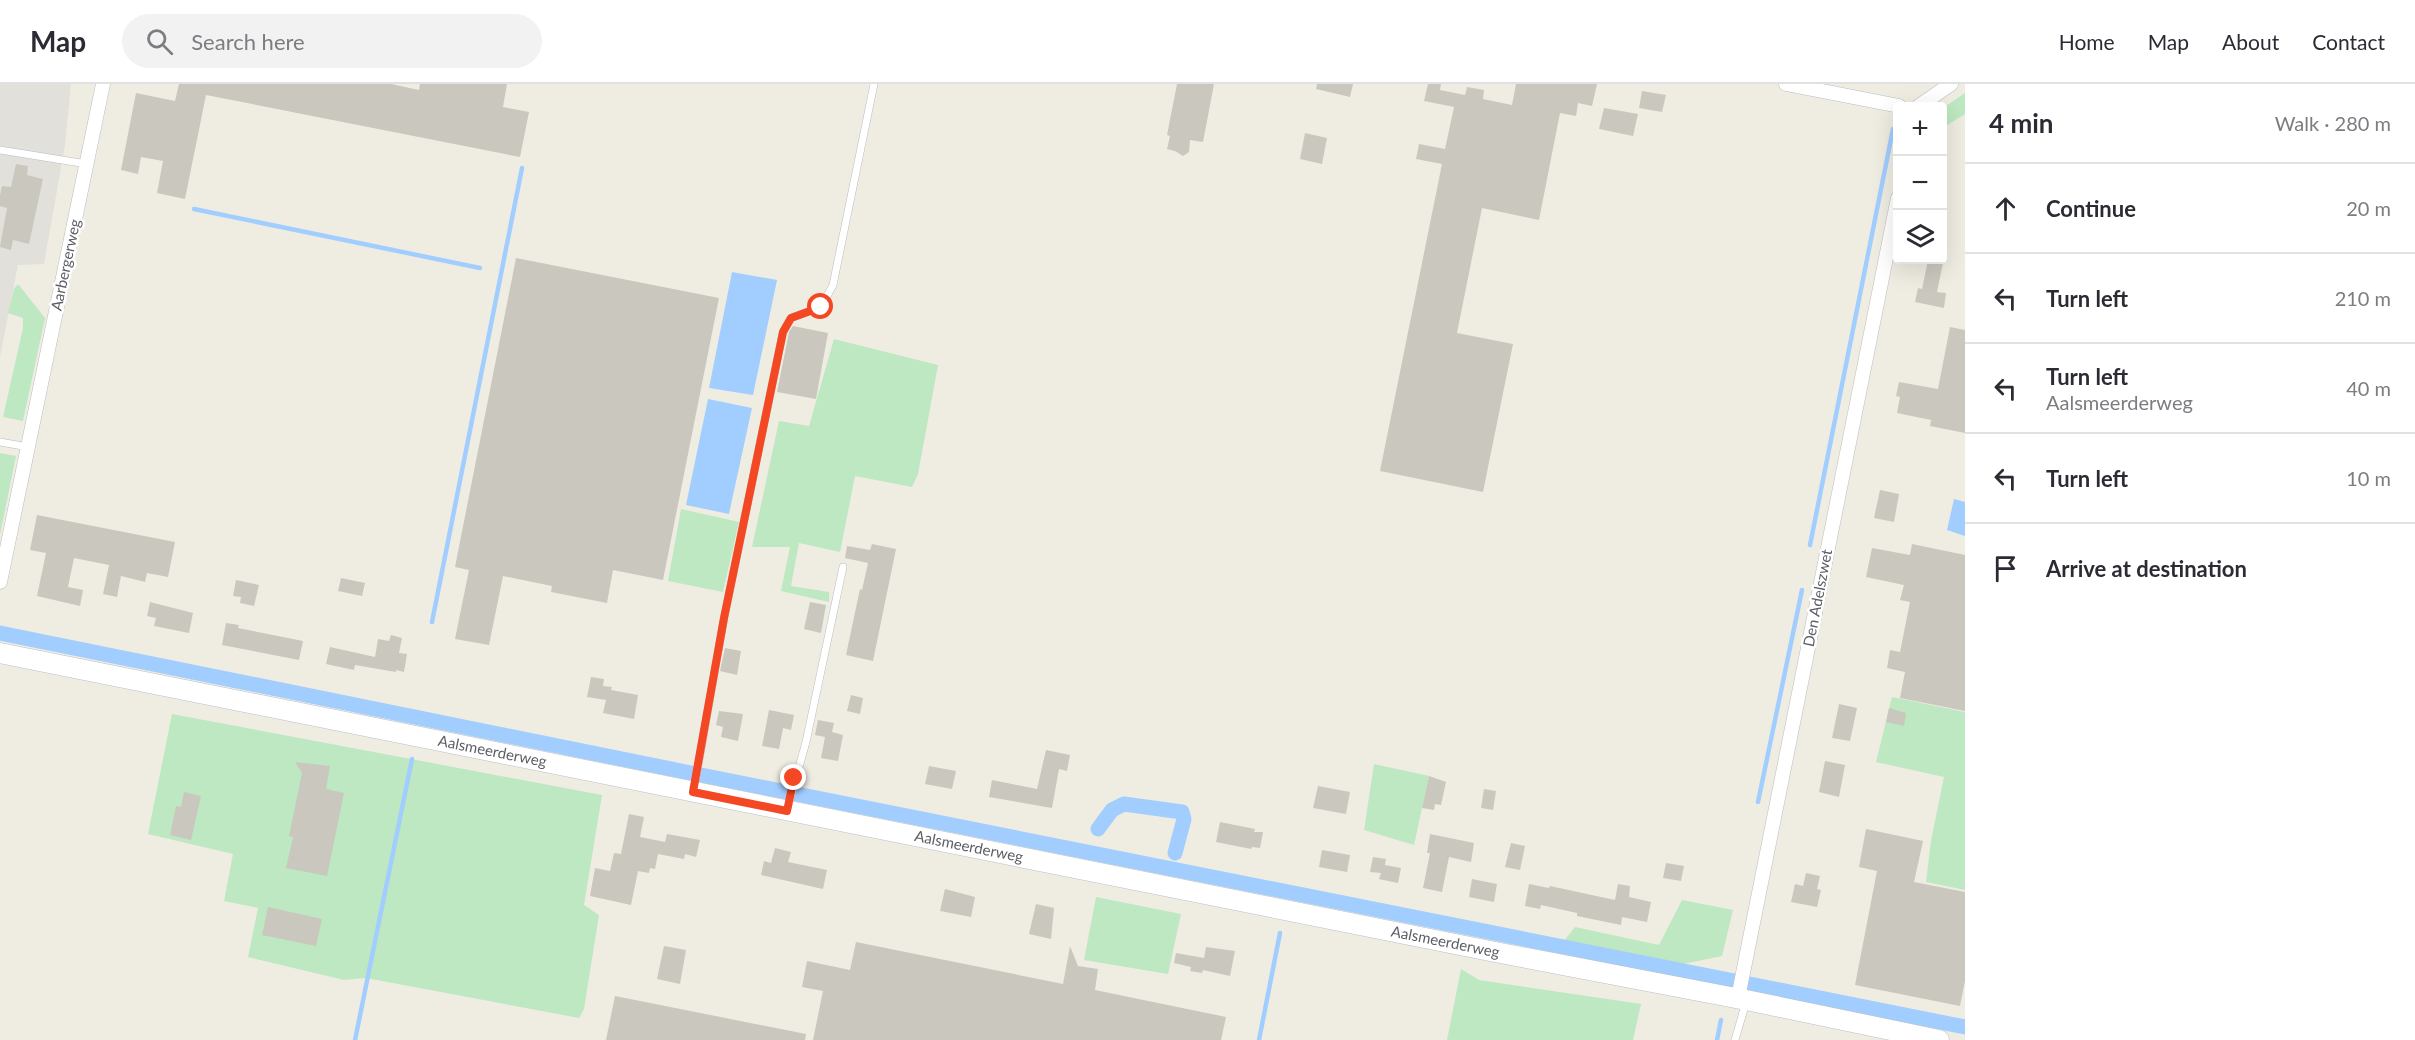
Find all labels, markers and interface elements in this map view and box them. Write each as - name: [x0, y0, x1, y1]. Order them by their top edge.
- search box: [122, 14, 542, 68]
- text: Map: [30, 24, 86, 58]
- icon: search: [143, 25, 176, 58]
- text: Search here: [191, 28, 305, 55]
- text: Home: [2059, 29, 2115, 54]
- text: Map: [2148, 29, 2189, 54]
- text: About: [2222, 29, 2279, 54]
- text: Contact: [2312, 29, 2385, 54]
- map controls: [1893, 102, 1947, 264]
- button: +: [1893, 102, 1947, 156]
- text: 4 min: [1989, 107, 2053, 139]
- text: Walk · 280 m: [2275, 111, 2391, 135]
- button: −: [1893, 156, 1947, 210]
- icon: ahead: [1989, 192, 2022, 225]
- text: Continue: [2046, 195, 2136, 222]
- text: 20 m: [2346, 196, 2391, 220]
- button: layers: [1893, 210, 1947, 264]
- street label: Aarbergerweg: [47, 217, 84, 312]
- icon: left: [1989, 282, 2022, 315]
- text: Turn left: [2046, 285, 2128, 312]
- text: 210 m: [2335, 286, 2391, 310]
- route start: [807, 293, 833, 319]
- text: Turn left: [2046, 363, 2128, 390]
- icon: left: [1989, 372, 2022, 405]
- text: 40 m: [2346, 376, 2391, 400]
- text: Aalsmeerderweg: [2046, 390, 2193, 414]
- icon: left: [1989, 462, 2022, 495]
- text: Turn left: [2046, 465, 2128, 492]
- text: 10 m: [2346, 466, 2391, 490]
- street label: Den Adelszwet: [1799, 547, 1835, 648]
- icon: arrive: [1989, 552, 2022, 585]
- text: Arrive at destination: [2046, 555, 2247, 582]
- street label: Aalsmeerderweg: [437, 731, 548, 770]
- route end: [780, 764, 806, 790]
- street label: Aalsmeerderweg: [913, 826, 1025, 865]
- street label: Aalsmeerderweg: [1390, 921, 1502, 961]

